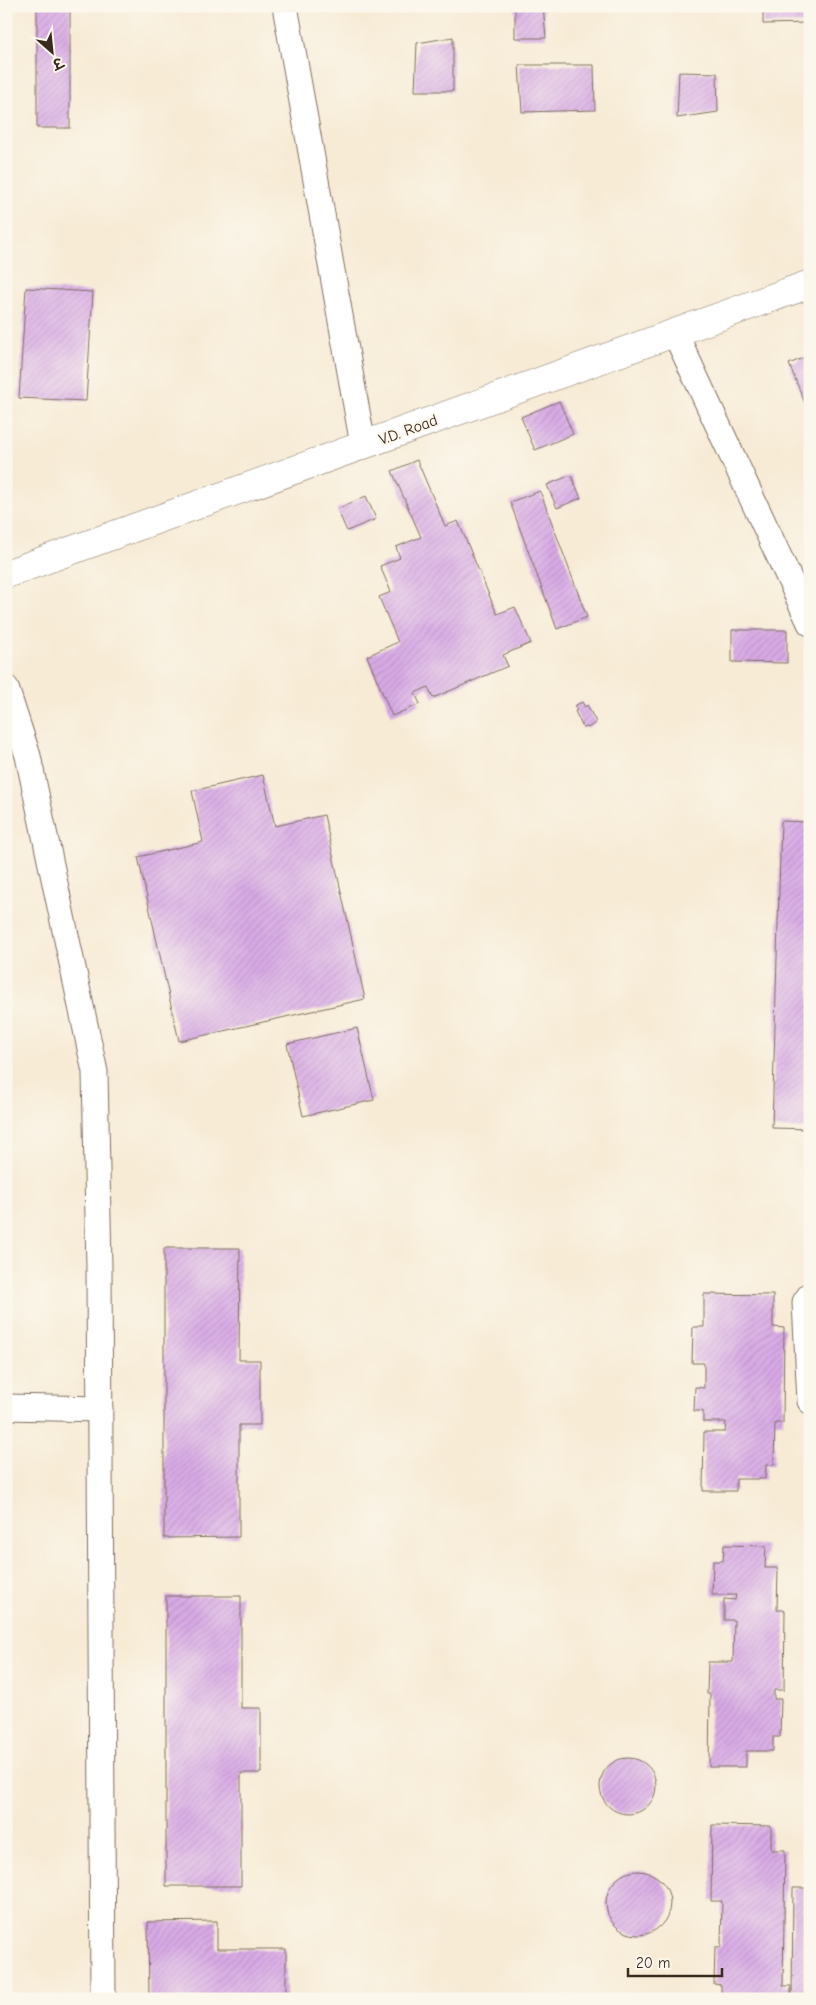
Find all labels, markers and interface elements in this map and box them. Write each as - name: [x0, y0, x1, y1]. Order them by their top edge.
- north arrow: [28, 28, 78, 78]
- text: उ: [48, 53, 67, 74]
- street label: V.D. Road: [377, 411, 440, 449]
- scale bar: [628, 1945, 722, 1977]
- text: 20 m: [636, 1954, 670, 1972]

